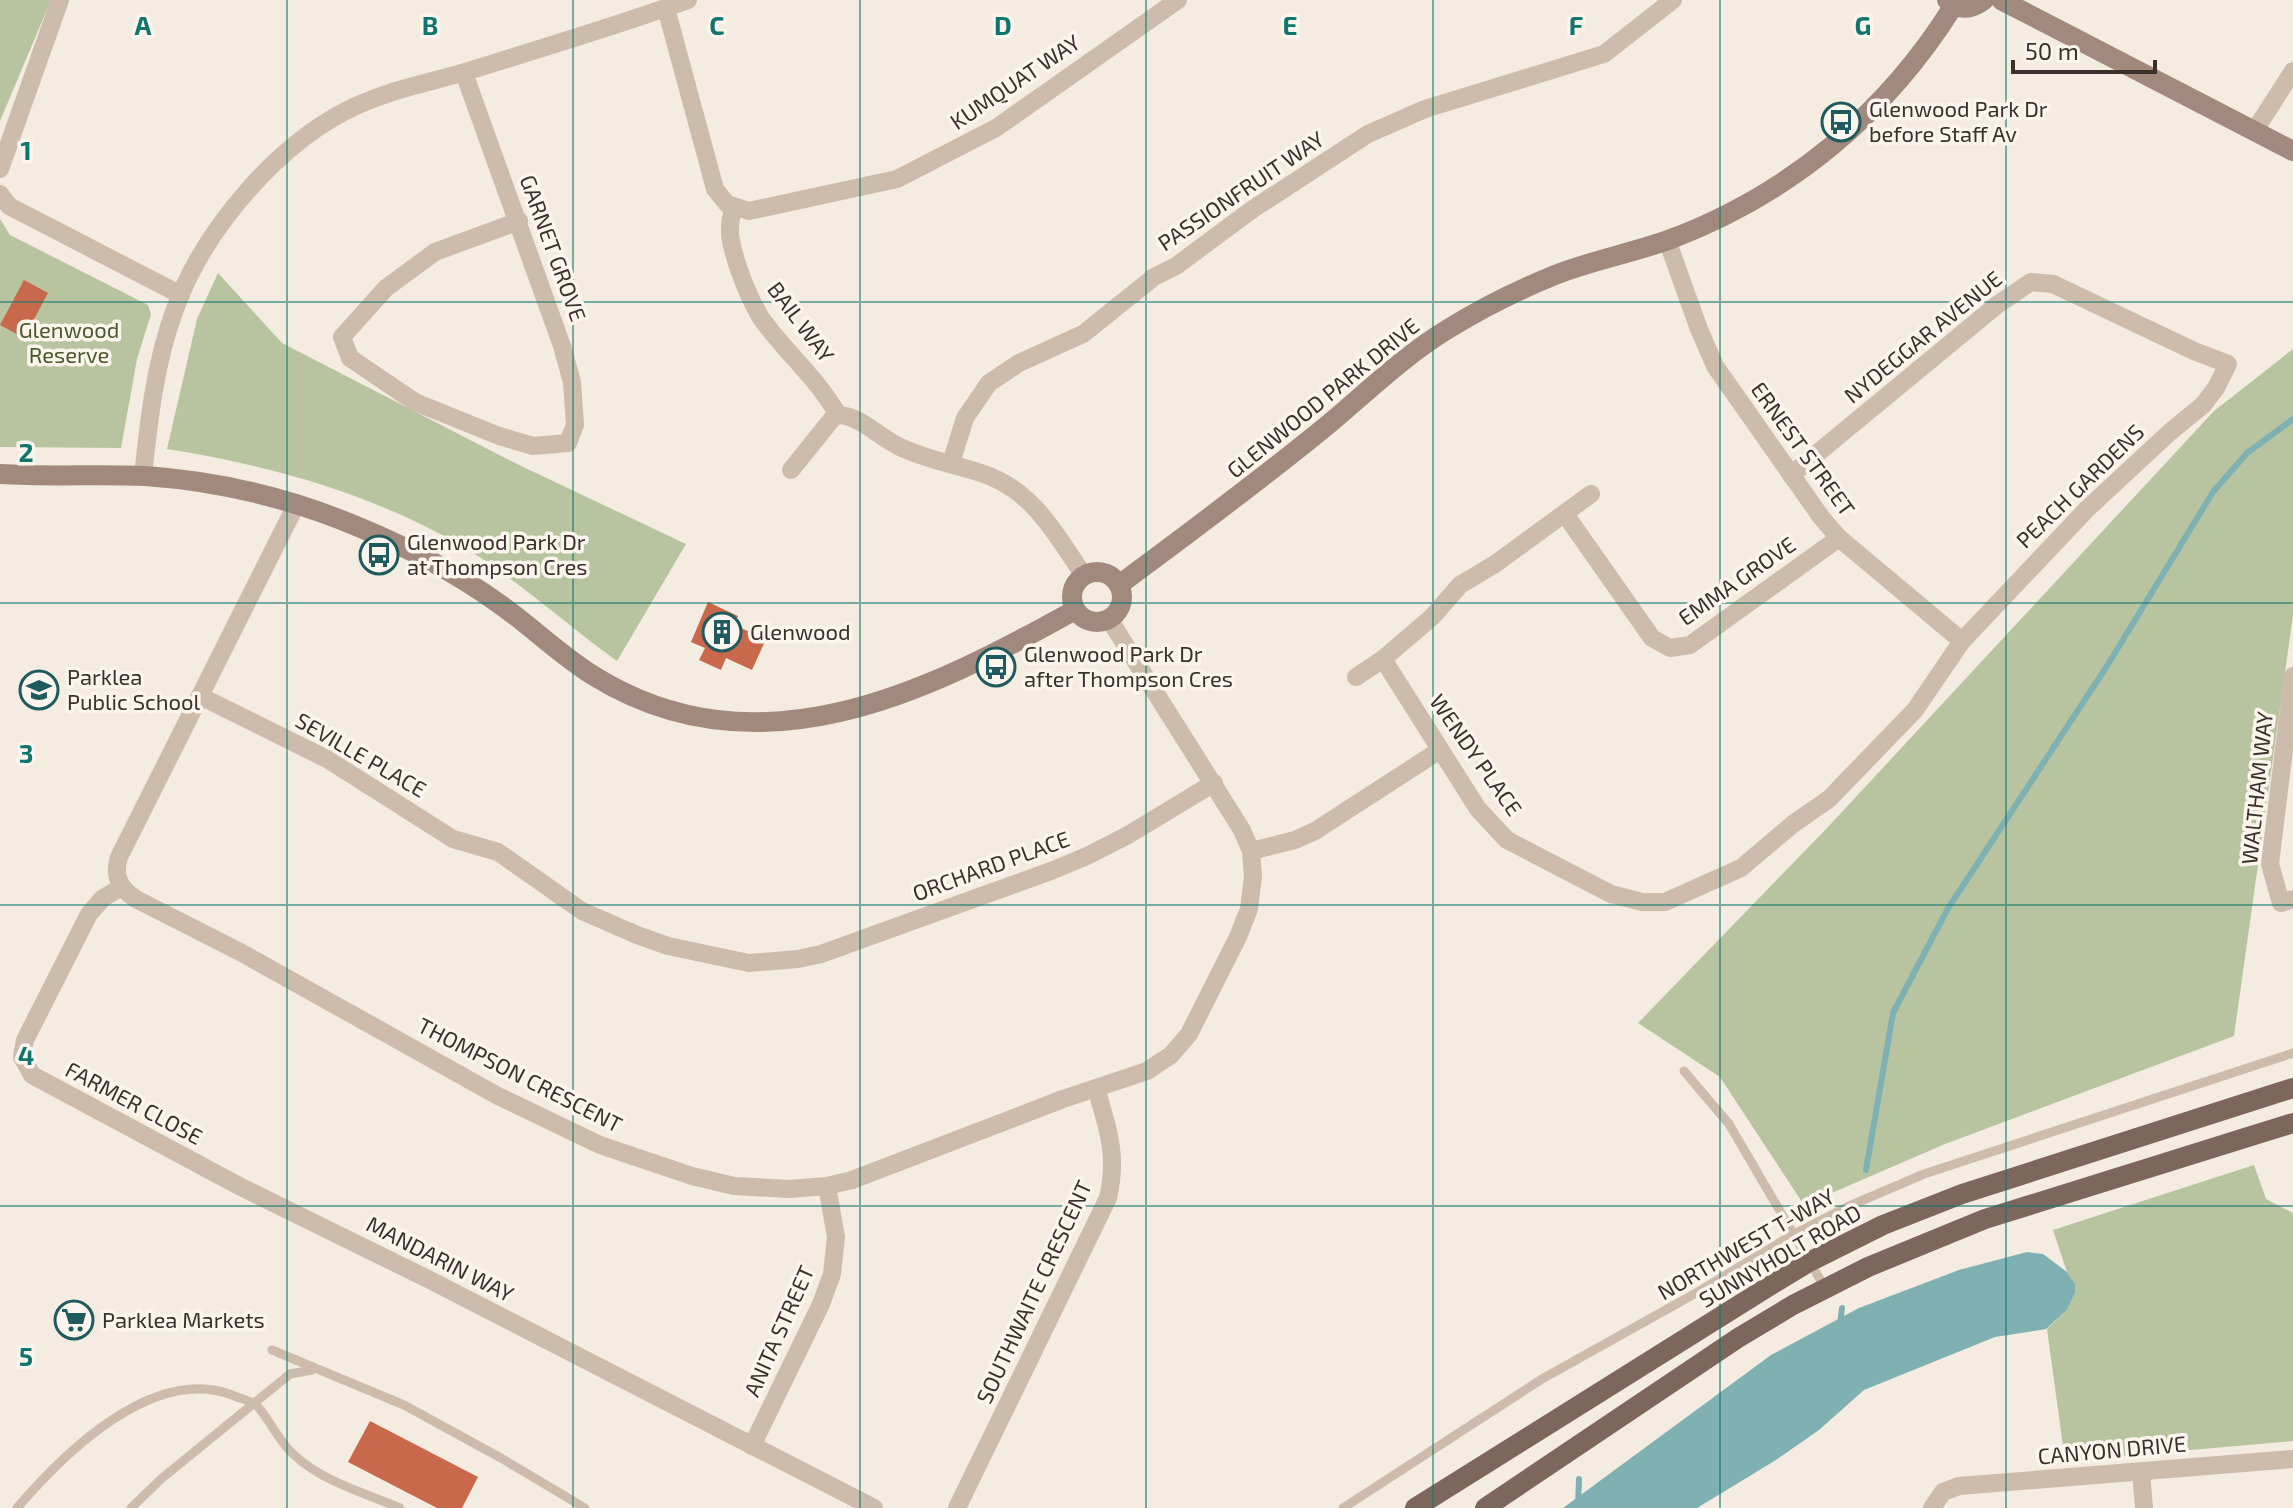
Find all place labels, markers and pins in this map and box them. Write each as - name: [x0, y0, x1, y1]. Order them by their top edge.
- place label: Glenwood Park Dr before Staff Av: [1869, 95, 2048, 146]
- bus stop icon: Glenwood Park Dr before Staff Av: [1820, 101, 1862, 143]
- place label: Glenwood Park Dr at Thompson Cres: [407, 528, 587, 579]
- bus stop icon: Glenwood Park Dr at Thompson Cres: [358, 534, 400, 576]
- building icon: Glenwood: [701, 611, 743, 653]
- place label: Glenwood: [750, 618, 851, 644]
- place label: Glenwood Park Dr after Thompson Cres: [1024, 640, 1233, 691]
- bus stop icon: Glenwood Park Dr after Thompson Cres: [975, 646, 1017, 688]
- place label: Parklea Public School: [67, 663, 201, 714]
- school or university icon: Parklea Public School: [18, 669, 60, 711]
- supermarket icon: Parklea Markets: [53, 1299, 95, 1341]
- place label: Parklea Markets: [102, 1306, 265, 1332]

